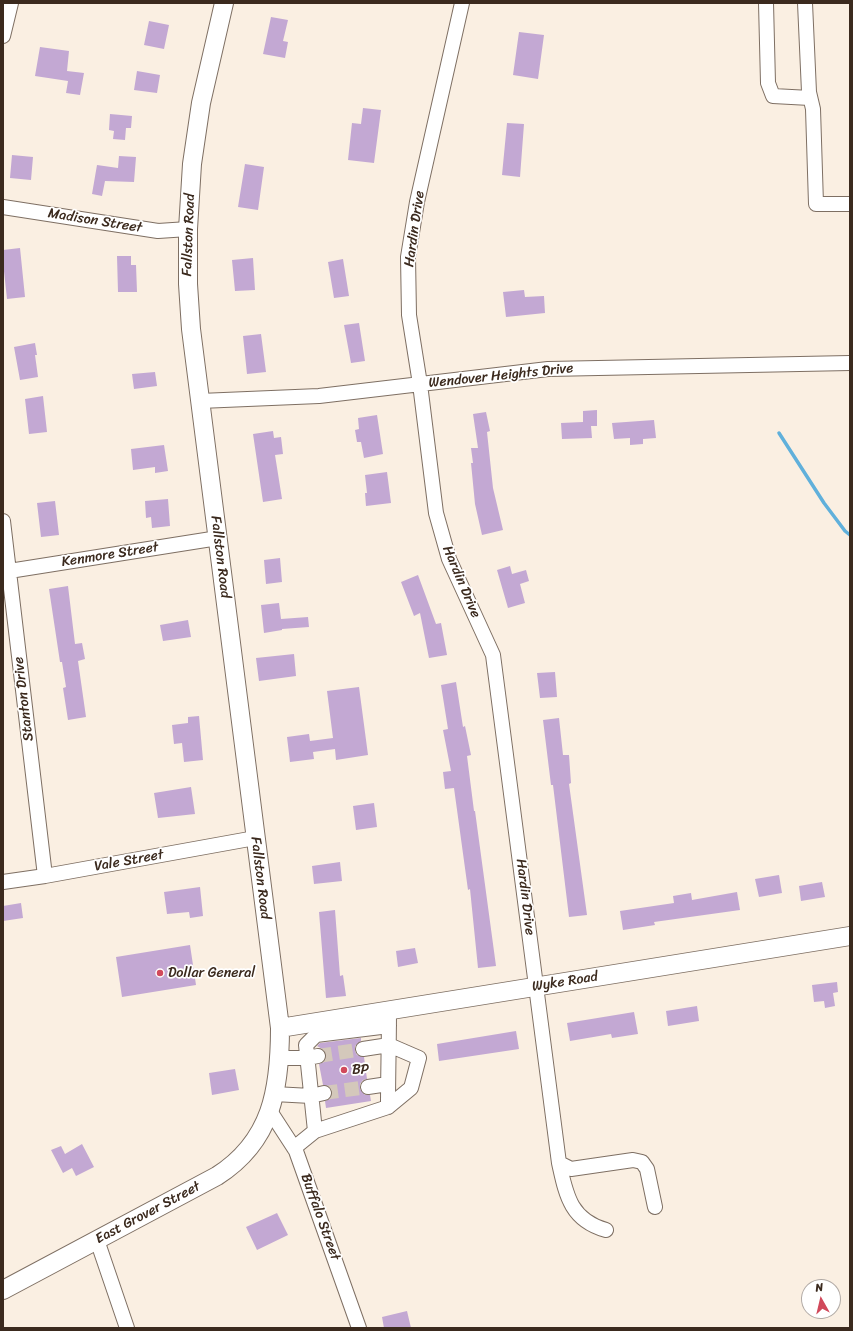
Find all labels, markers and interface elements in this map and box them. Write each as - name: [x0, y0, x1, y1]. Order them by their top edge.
- street label: Hardin Drive: [401, 190, 429, 268]
- street label: Fallston Road: [179, 193, 199, 277]
- street label: Madison Street: [47, 205, 143, 237]
- street label: Wendover Heights Drive: [428, 360, 574, 392]
- street label: Fallston Road: [207, 515, 233, 599]
- street label: Kenmore Street: [60, 539, 160, 571]
- street label: Hardin Drive: [438, 543, 484, 621]
- street label: Stanton Drive: [10, 656, 38, 742]
- street label: Fallston Road: [247, 836, 273, 920]
- street label: Vale Street: [93, 847, 165, 875]
- street label: Hardin Drive: [512, 858, 538, 936]
- place label: Dollar General: [168, 965, 255, 981]
- marker: Dollar General: [155, 968, 165, 978]
- street label: Wyke Road: [531, 969, 599, 995]
- place label: BP: [352, 1062, 369, 1078]
- marker: BP: [339, 1065, 349, 1075]
- street label: Buffalo Street: [297, 1171, 343, 1263]
- street label: East Grover Street: [93, 1178, 203, 1248]
- text: N: [814, 1278, 824, 1298]
- north arrow: [801, 1279, 841, 1319]

